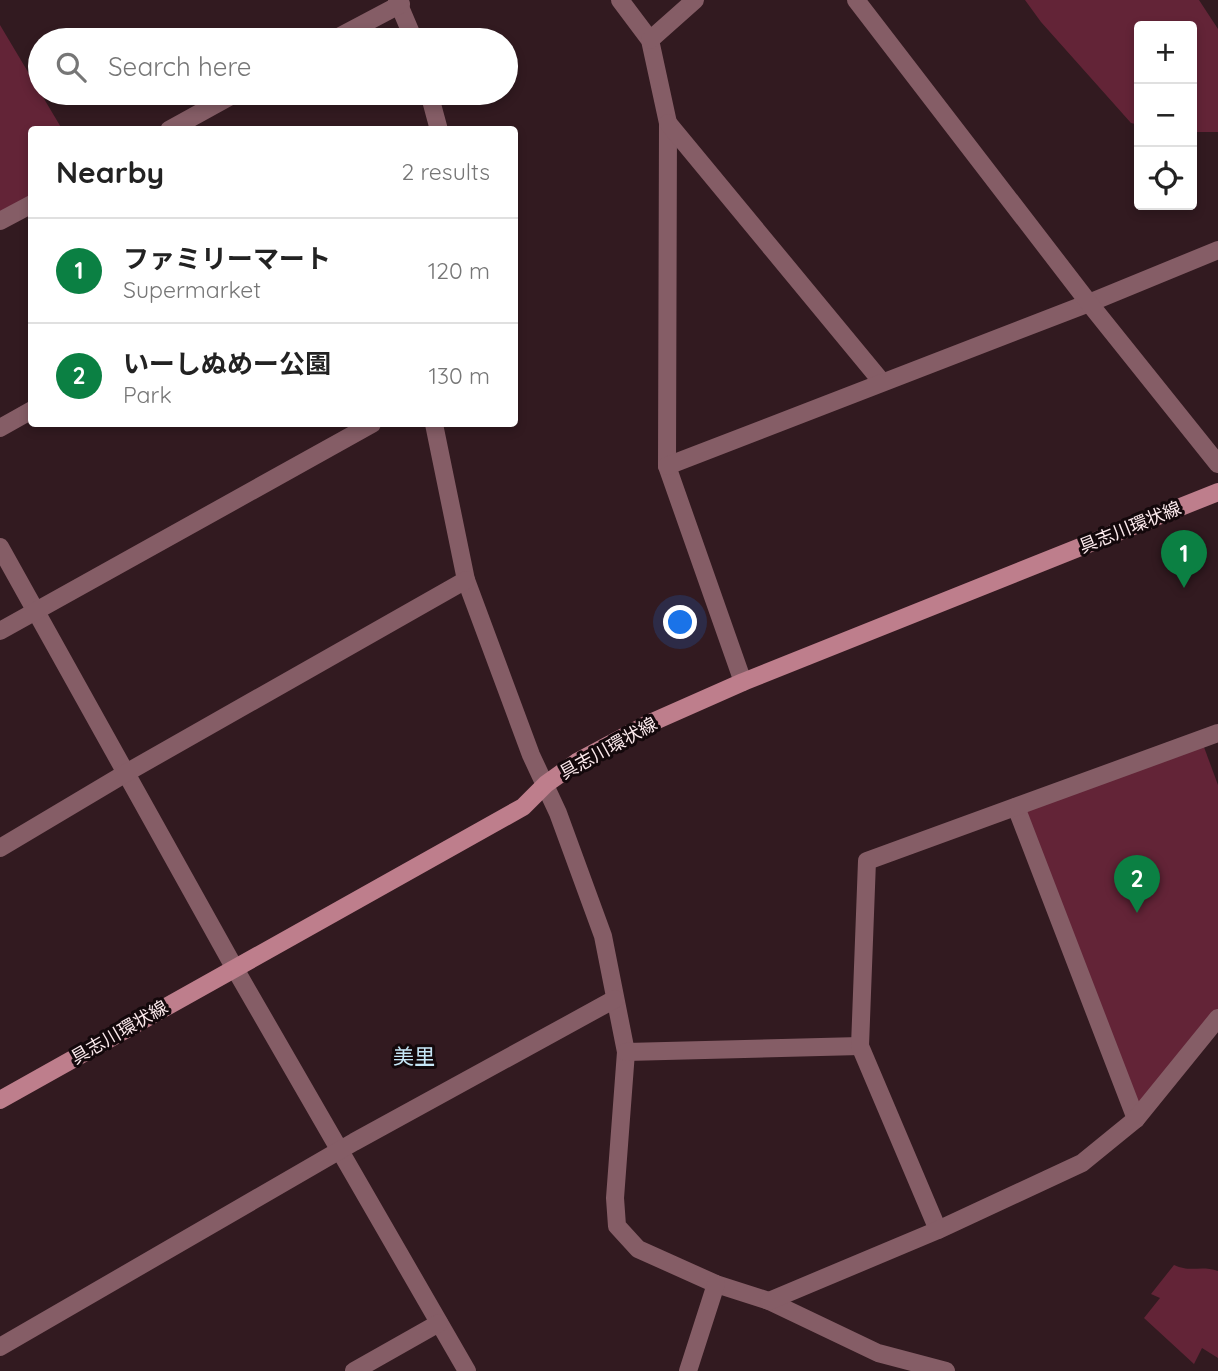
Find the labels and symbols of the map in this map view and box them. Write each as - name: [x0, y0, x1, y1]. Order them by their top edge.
- street label: 具志川環状線: [1076, 496, 1184, 558]
- pin: 1: [1161, 530, 1207, 588]
- your location: [663, 605, 697, 639]
- street label: 具志川環状線: [555, 712, 661, 784]
- pin: 2: [1114, 855, 1160, 913]
- street label: 具志川環状線: [66, 995, 172, 1069]
- district label: 美里: [393, 1043, 435, 1069]

